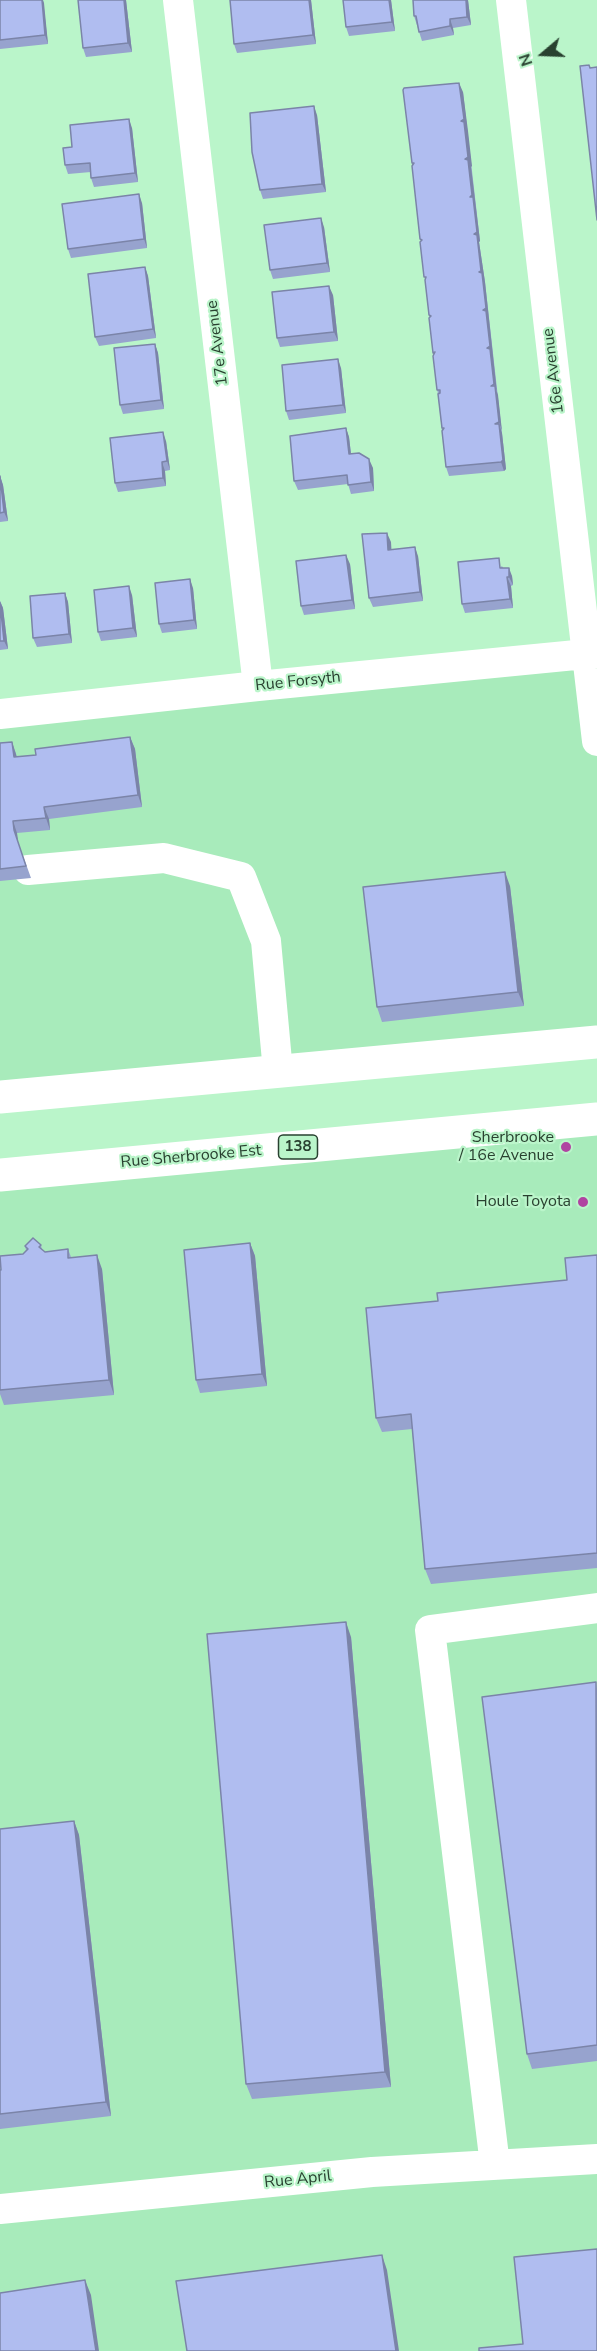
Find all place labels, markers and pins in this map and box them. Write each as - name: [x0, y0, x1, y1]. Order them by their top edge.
- place label: Sherbrooke / 16e Avenue: [459, 1128, 554, 1166]
- marker: Sherbrooke / 16e Avenue: [559, 1140, 573, 1154]
- place label: Houle Toyota: [475, 1192, 571, 1212]
- marker: Houle Toyota: [576, 1195, 590, 1209]

